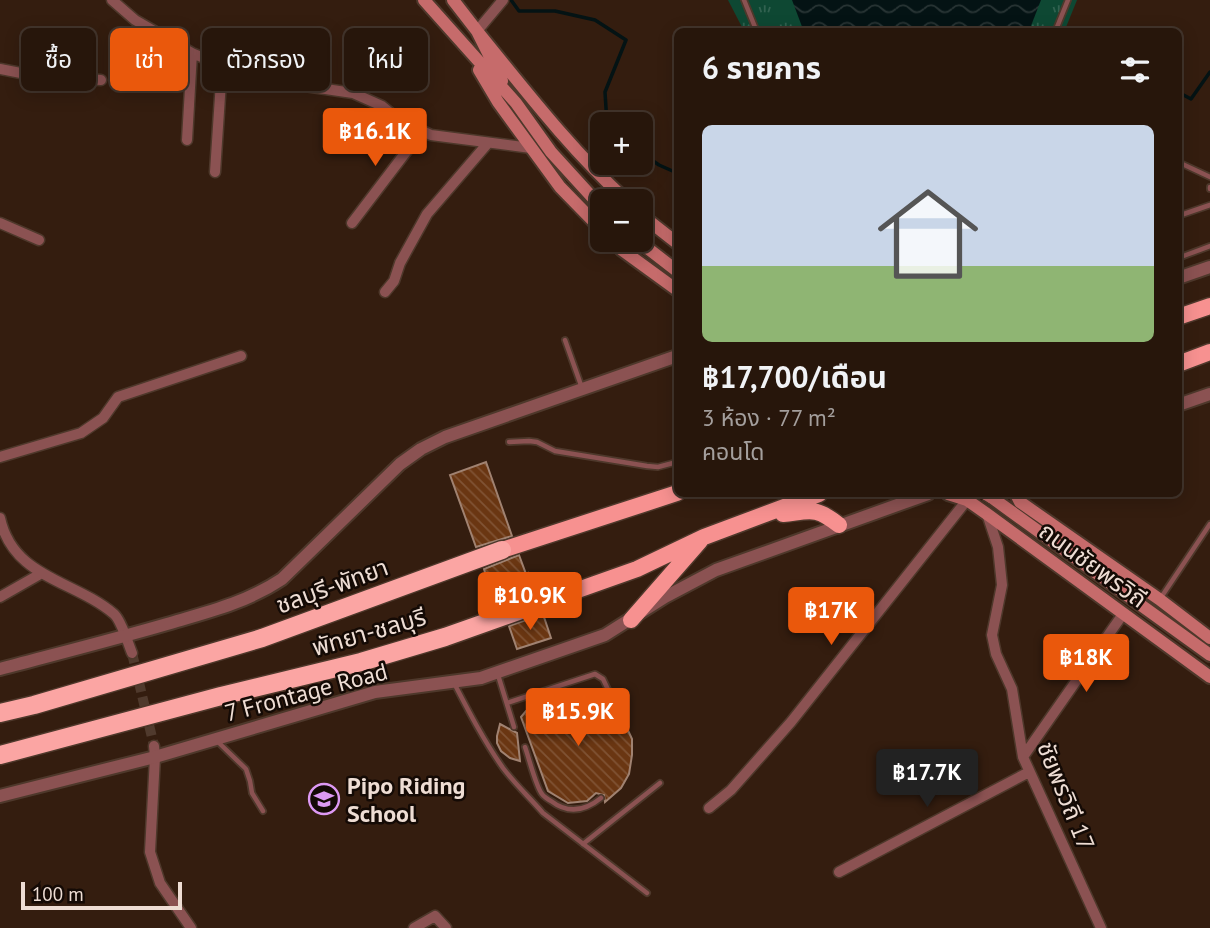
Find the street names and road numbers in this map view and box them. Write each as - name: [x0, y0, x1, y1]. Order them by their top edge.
- street label: ถนนชัยพรวิถี: [1033, 515, 1153, 615]
- street label: ชลบุรี-พัทยา: [272, 551, 392, 621]
- street label: พัทยา-ชลบุรี: [308, 601, 430, 663]
- street label: 7 Frontage Road: [221, 655, 391, 729]
- street label: ชัยพรวิถี 17: [1030, 737, 1102, 855]

